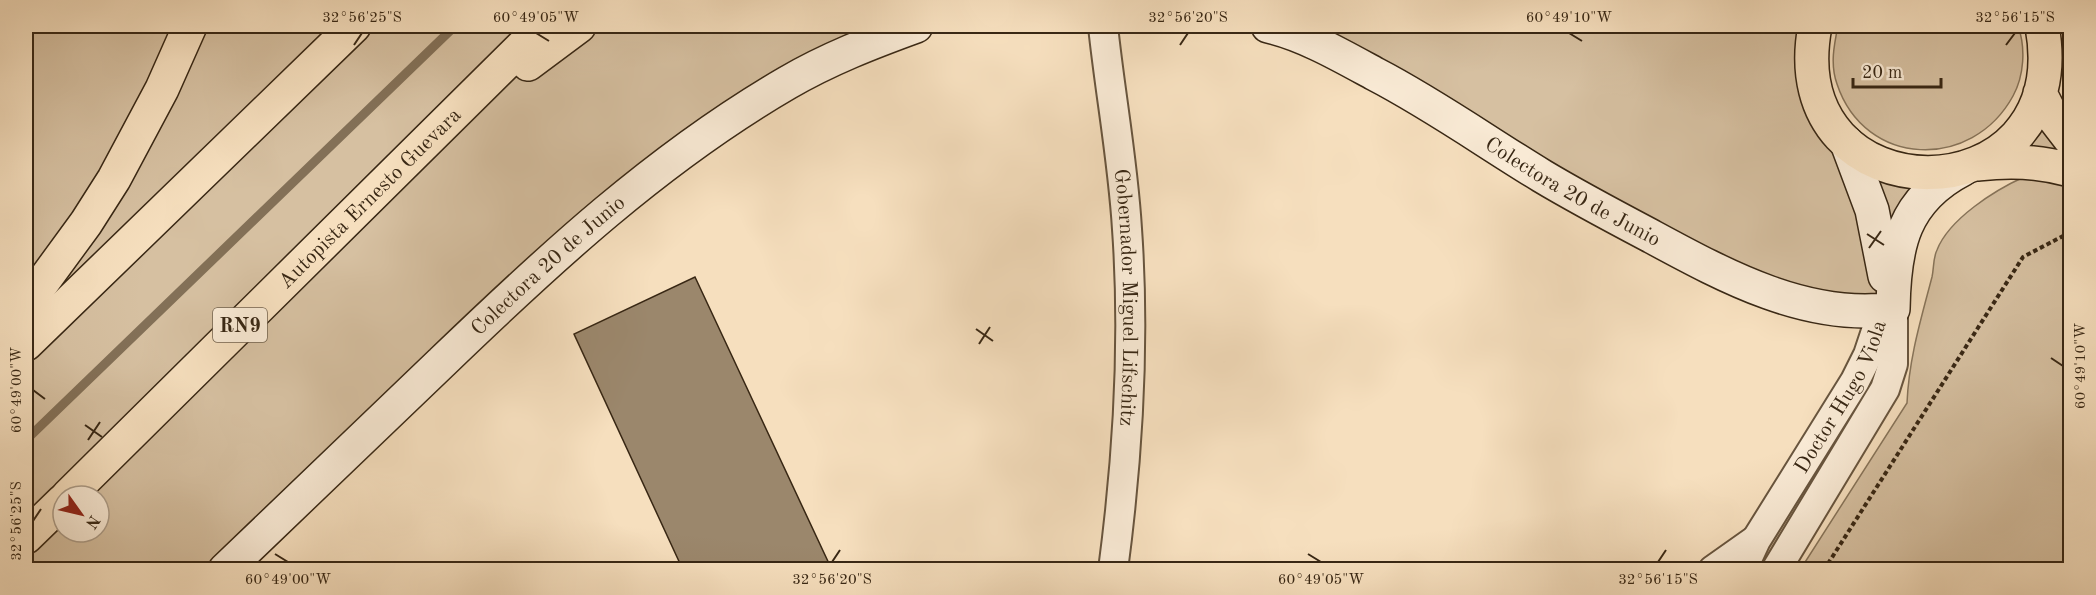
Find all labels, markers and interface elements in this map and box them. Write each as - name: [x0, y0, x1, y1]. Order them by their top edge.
- text: 32°56'25"S: [322, 11, 402, 26]
- text: 60°49'05"W: [493, 11, 579, 26]
- text: 32°56'20"S: [1148, 11, 1228, 26]
- text: 60°49'10"W: [1526, 11, 1612, 26]
- text: 32°56'15"S: [1975, 11, 2055, 26]
- scale bar: [1853, 51, 1942, 89]
- text: 20 m: [1862, 64, 1902, 82]
- street label: Autopista Ernesto Guevara: [275, 104, 466, 293]
- street label: Colectora 20 de Junio: [1481, 134, 1663, 251]
- street label: Gobernador Miguel Lifschitz: [1110, 168, 1139, 427]
- street label: Colectora 20 de Junio: [468, 192, 629, 340]
- road number: RN9: [213, 308, 267, 342]
- street label: Doctor Hugo Viola: [1791, 318, 1891, 477]
- text: 60°49'10"W: [2074, 323, 2089, 409]
- text: 60°49'00"W: [10, 347, 25, 433]
- text: 32°56'25"S: [10, 481, 25, 561]
- north arrow: [51, 484, 111, 544]
- text: N: [81, 512, 102, 531]
- text: 60°49'00"W: [245, 573, 331, 588]
- text: 32°56'20"S: [792, 573, 872, 588]
- text: 60°49'05"W: [1278, 573, 1364, 588]
- text: 32°56'15"S: [1618, 573, 1698, 588]

